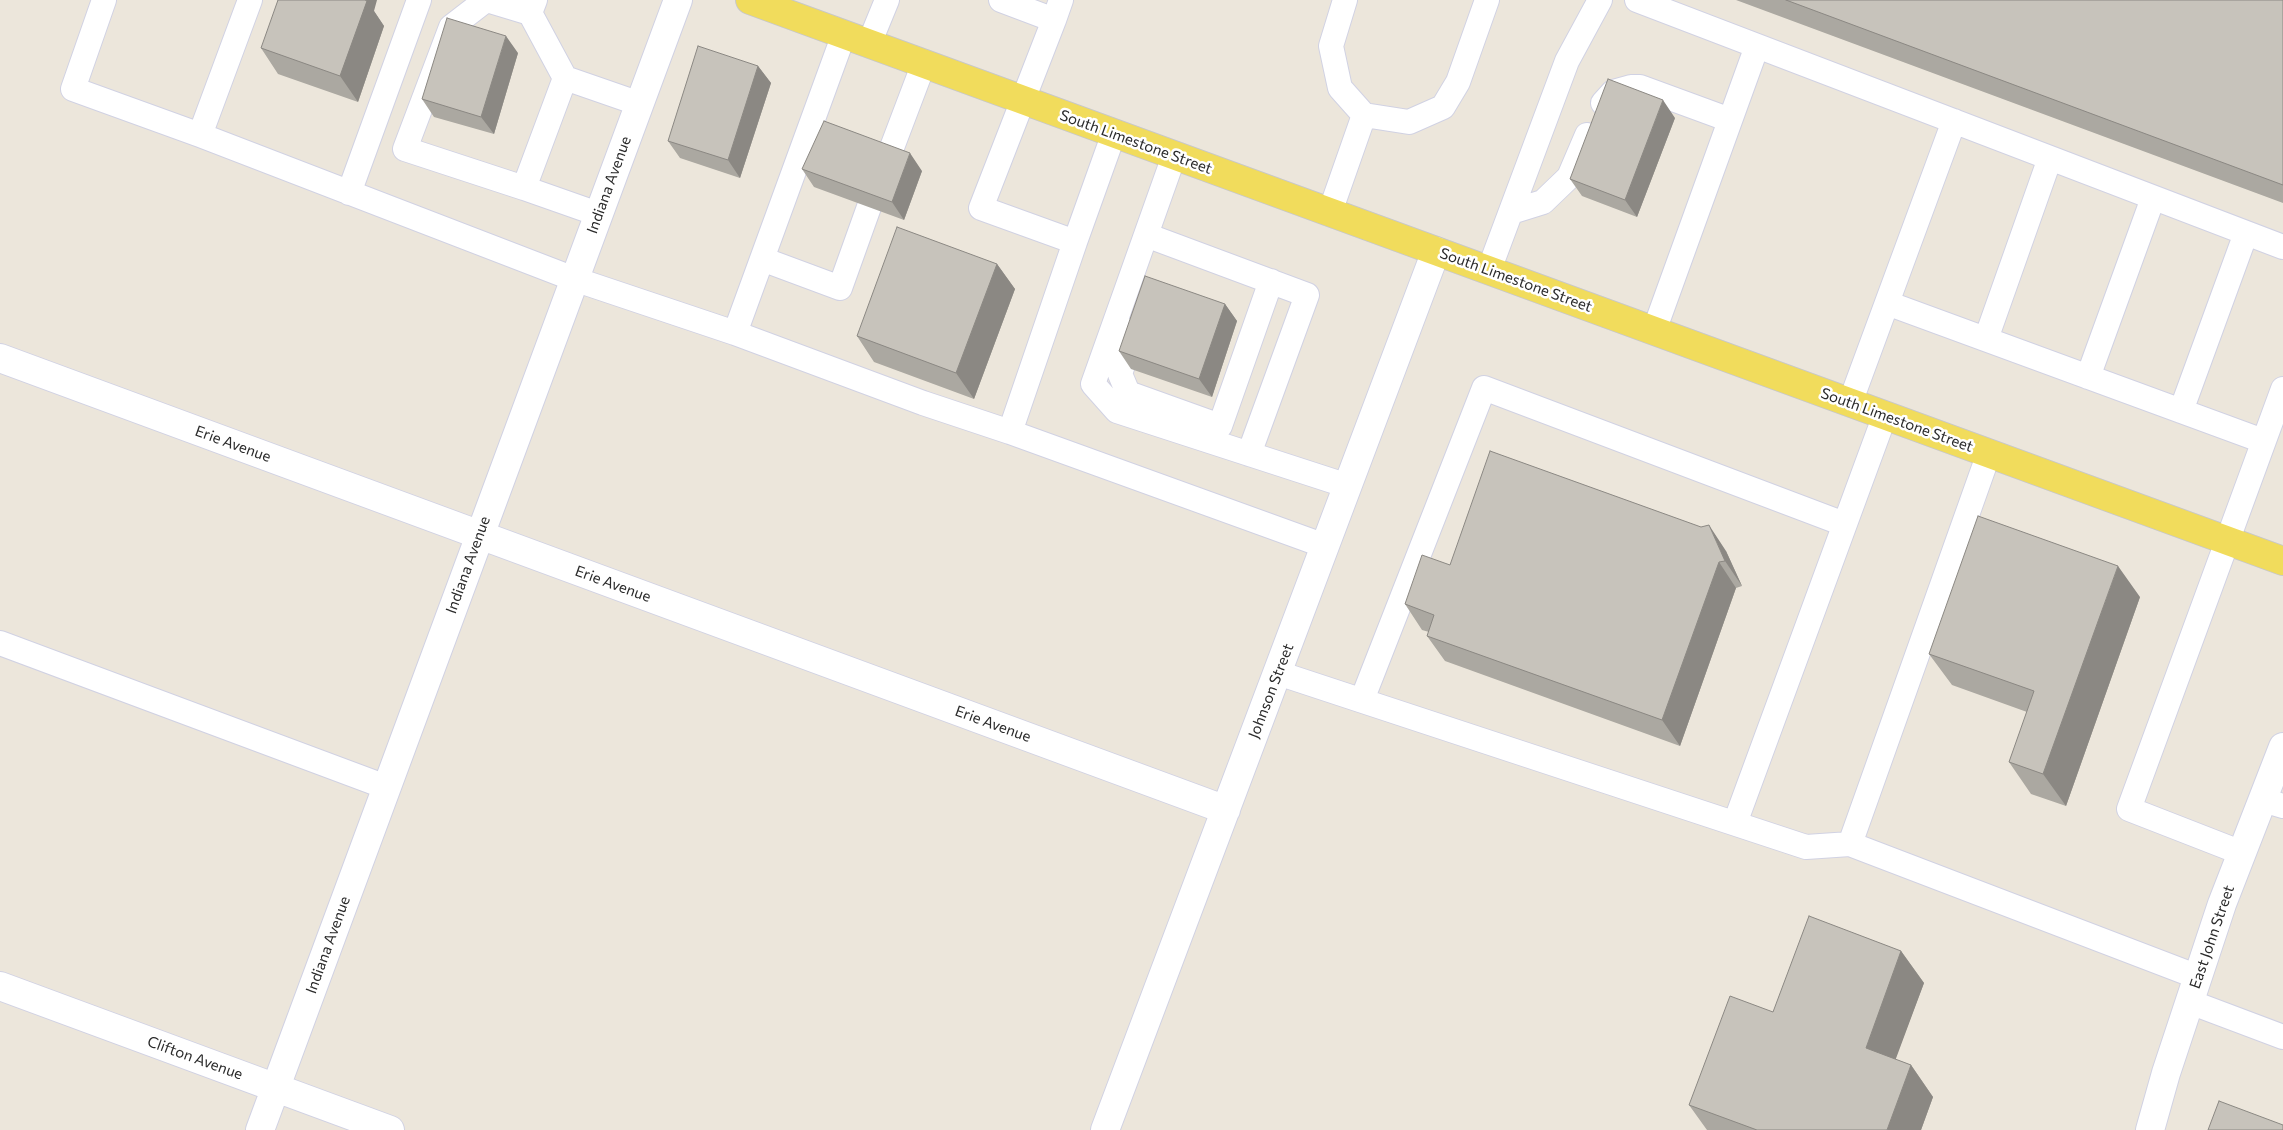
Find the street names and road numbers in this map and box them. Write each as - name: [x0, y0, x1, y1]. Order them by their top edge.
- street label: South Limestone Street: [1057, 106, 1215, 178]
- street label: Indiana Avenue: [583, 134, 635, 236]
- street label: South Limestone Street: [1437, 244, 1595, 316]
- street label: South Limestone Street: [1818, 384, 1976, 456]
- street label: Erie Avenue: [193, 422, 273, 466]
- street label: Indiana Avenue: [442, 514, 494, 616]
- street label: Erie Avenue: [573, 562, 653, 606]
- street label: Johnson Street: [1245, 641, 1297, 741]
- street label: Erie Avenue: [953, 702, 1033, 746]
- street label: East John Street: [2186, 883, 2238, 991]
- street label: Indiana Avenue: [302, 894, 354, 996]
- street label: Clifton Avenue: [145, 1032, 245, 1084]

